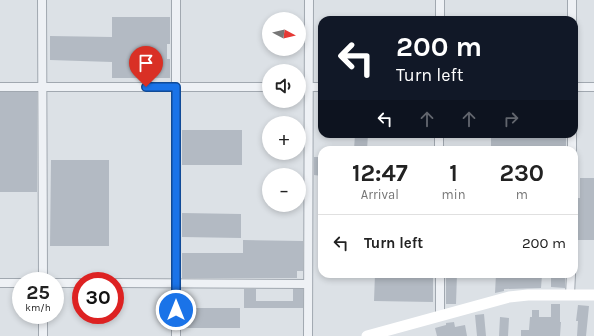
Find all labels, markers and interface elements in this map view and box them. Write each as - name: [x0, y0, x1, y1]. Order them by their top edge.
- north arrow: [262, 12, 306, 56]
- map controls: [262, 12, 306, 212]
- text: 200 m: [396, 30, 482, 63]
- icon: left: [330, 32, 382, 84]
- pin: [129, 46, 163, 87]
- icon: arrive: [135, 52, 157, 74]
- button: sound: [262, 64, 306, 108]
- text: Turn left: [396, 64, 464, 86]
- icon: left: [374, 108, 396, 130]
- icon: ahead: [416, 108, 438, 130]
- icon: ahead: [458, 108, 480, 130]
- icon: right: [500, 108, 522, 130]
- button: +: [262, 116, 306, 160]
- text: 12:47: [352, 159, 408, 187]
- text: 1: [449, 159, 458, 187]
- text: 230: [499, 159, 544, 187]
- button: −: [262, 168, 306, 212]
- text: Arrival: [361, 187, 399, 202]
- text: min: [442, 187, 466, 202]
- text: m: [516, 187, 528, 202]
- icon: left: [330, 232, 352, 254]
- text: Turn left: [364, 234, 423, 252]
- text: 200 m: [522, 234, 566, 252]
- speed limit sign: 30: [72, 272, 124, 324]
- text: 25: [26, 281, 50, 304]
- position arrow: [155, 289, 197, 331]
- text: km/h: [25, 302, 51, 314]

